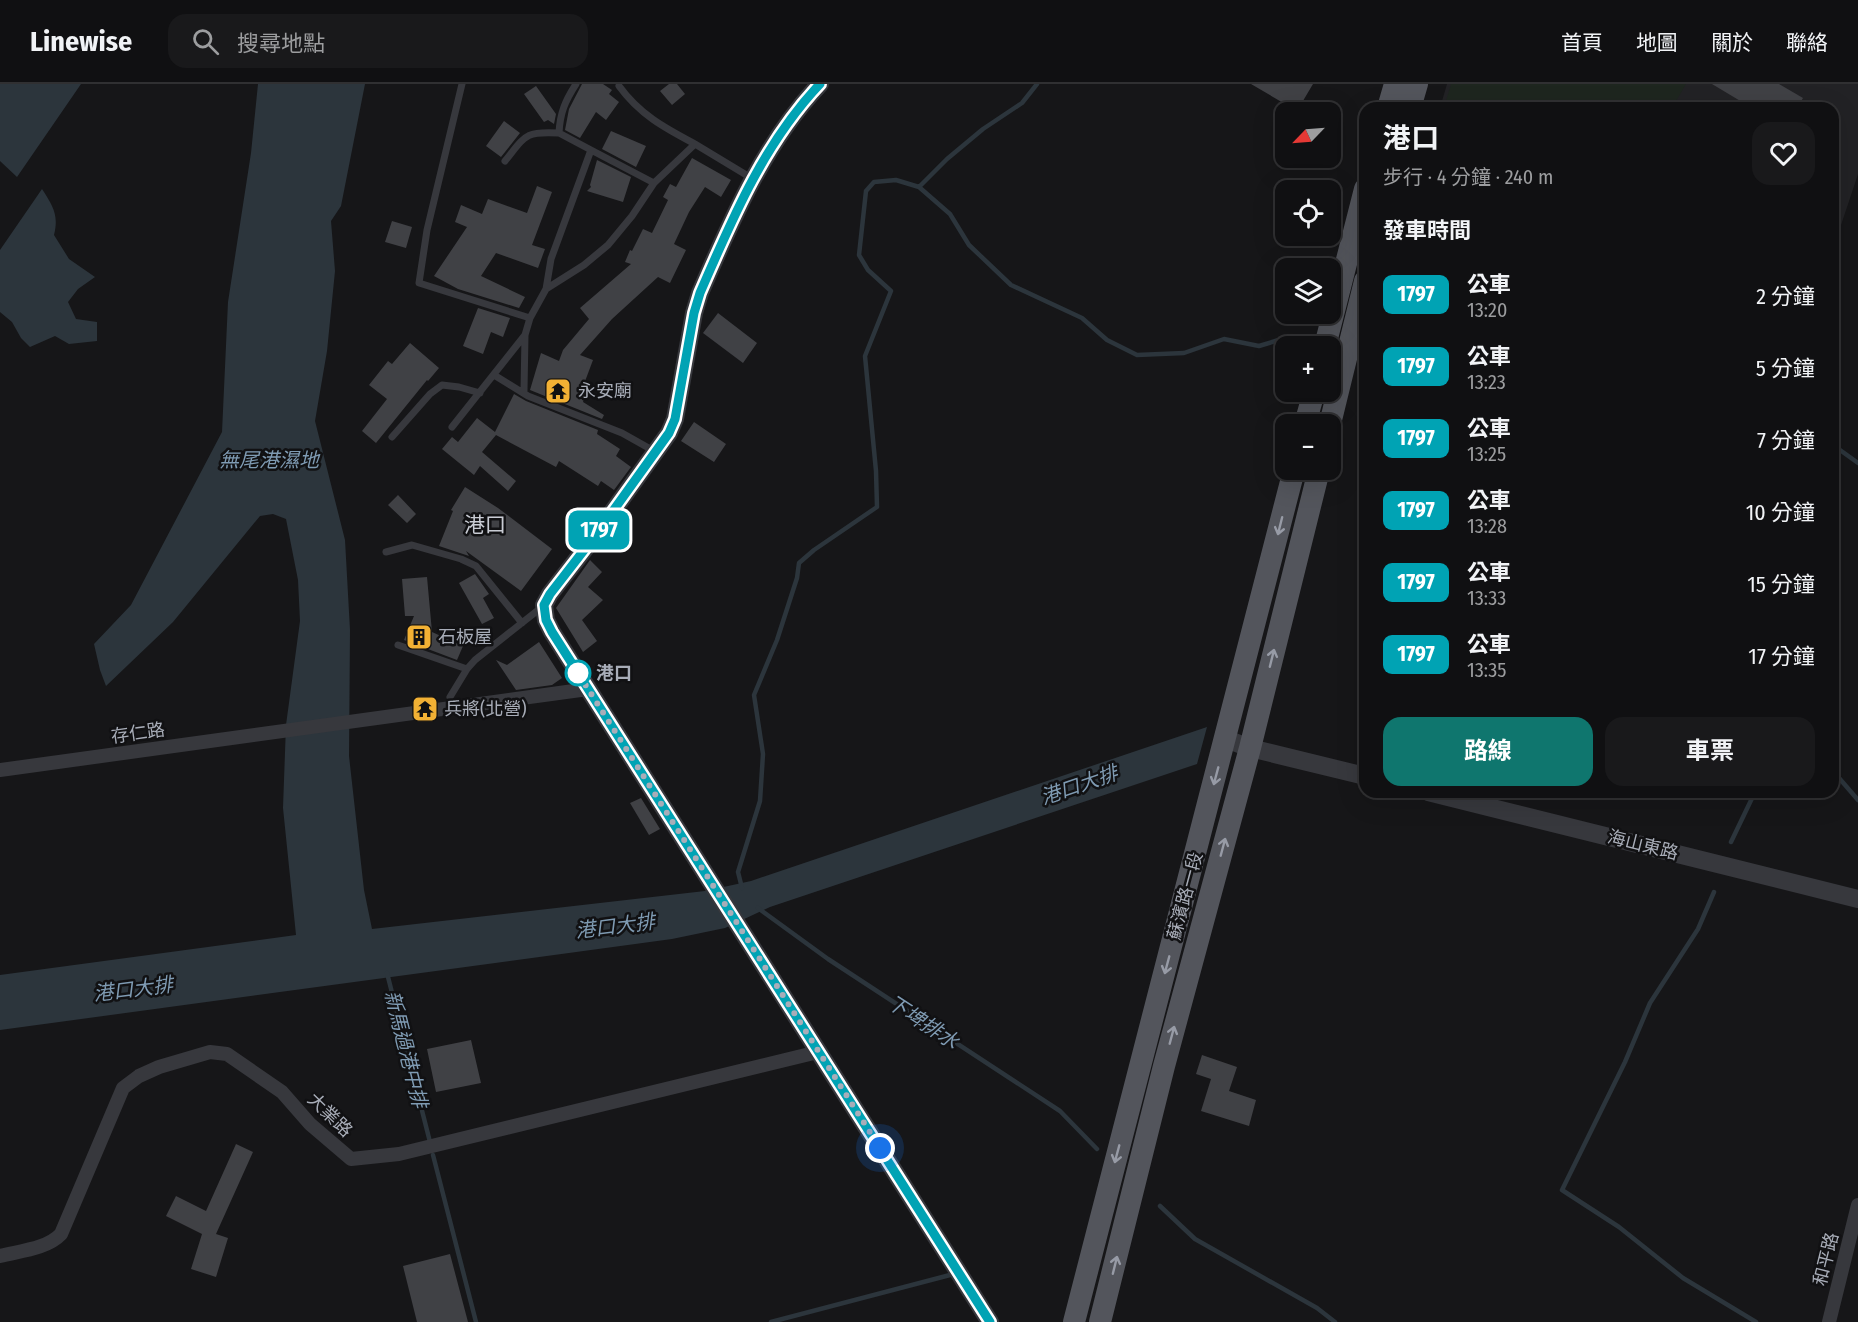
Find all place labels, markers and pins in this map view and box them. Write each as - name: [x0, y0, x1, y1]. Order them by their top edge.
- temple icon: 永安廟: [543, 376, 573, 406]
- place label: 永安廟: [578, 380, 632, 402]
- building icon: 石板屋: [404, 622, 434, 652]
- place label: 石板屋: [438, 626, 492, 648]
- marker: 港口: [565, 660, 591, 686]
- place label: 港口: [596, 662, 632, 684]
- temple icon: 兵將(北營): [410, 694, 440, 724]
- place label: 兵將(北營): [444, 698, 527, 720]

